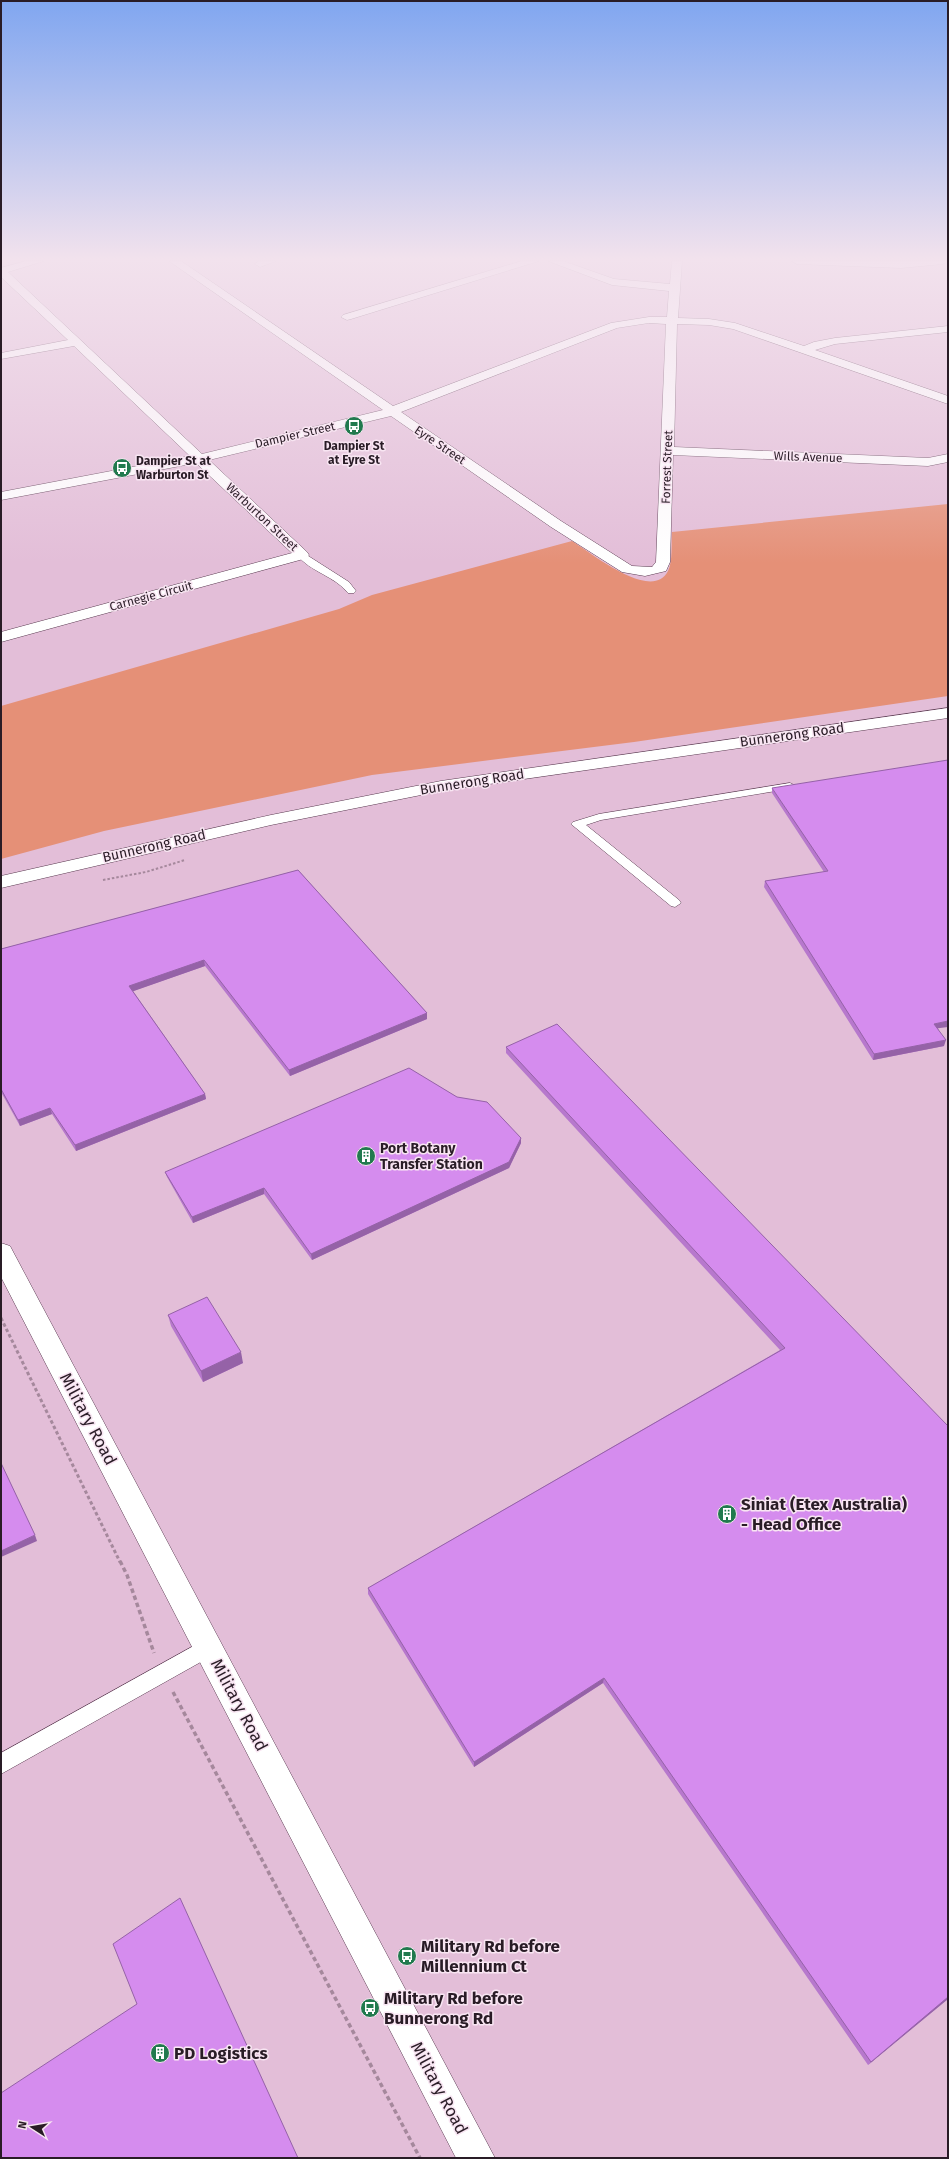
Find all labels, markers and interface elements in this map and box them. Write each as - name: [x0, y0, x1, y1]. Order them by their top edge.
- bus stop icon: Dampier St at Eyre St: [343, 415, 365, 437]
- street label: Dampier Street: [254, 419, 337, 451]
- street label: Eyre Street: [412, 423, 469, 468]
- street label: Forrest Street: [659, 429, 675, 504]
- place label: Dampier St at Eyre St: [324, 439, 385, 467]
- street label: Wills Avenue: [773, 449, 843, 465]
- place label: Dampier St at Warburton St: [136, 454, 211, 482]
- bus stop icon: Dampier St at Warburton St: [111, 457, 133, 479]
- street label: Warburton Street: [223, 480, 301, 554]
- street label: Carnegie Circuit: [108, 578, 195, 614]
- street label: Bunnerong Road: [739, 719, 845, 751]
- street label: Bunnerong Road: [419, 765, 525, 799]
- street label: Bunnerong Road: [101, 826, 207, 866]
- place label: Port Botany Transfer Station: [380, 1140, 483, 1173]
- building icon: Port Botany Transfer Station: [355, 1145, 377, 1167]
- street label: Military Road: [55, 1369, 121, 1469]
- place label: Siniat (Etex Australia) - Head Office: [741, 1494, 907, 1535]
- building icon: Siniat (Etex Australia) - Head Office: [716, 1503, 738, 1525]
- street label: Military Road: [206, 1655, 272, 1755]
- place label: Military Rd before Millennium Ct: [421, 1936, 560, 1977]
- bus stop icon: Military Rd before Millennium Ct: [396, 1945, 418, 1967]
- place label: Military Rd before Bunnerong Rd: [384, 1988, 523, 2029]
- bus stop icon: Military Rd before Bunnerong Rd: [359, 1997, 381, 2019]
- street label: Military Road: [406, 2038, 472, 2138]
- building icon: PD Logistics: [149, 2042, 171, 2064]
- place label: PD Logistics: [174, 2043, 268, 2064]
- north arrow: [12, 2107, 52, 2147]
- text: N: [16, 2120, 30, 2130]

